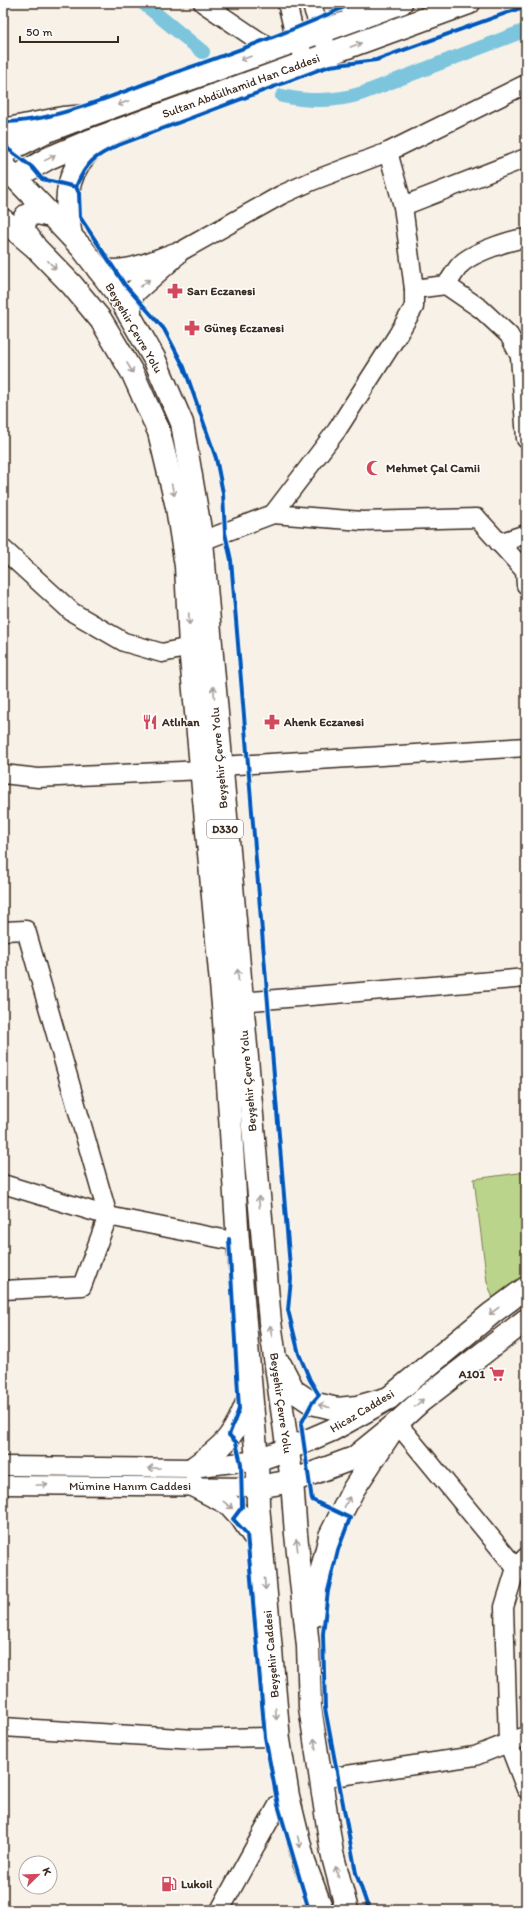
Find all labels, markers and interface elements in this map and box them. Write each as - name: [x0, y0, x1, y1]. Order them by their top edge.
- scale bar: [20, 18, 118, 44]
- text: 50 m: [26, 25, 52, 39]
- one-way arrow: [349, 40, 361, 48]
- street label: Sultan Abdülhamid Han Caddesi: [160, 51, 322, 121]
- one-way arrow: [240, 55, 252, 63]
- one-way arrow: [118, 99, 130, 107]
- one-way arrow: [44, 154, 56, 161]
- one-way arrow: [47, 260, 57, 270]
- one-way arrow: [140, 278, 150, 287]
- street label: Beyşehir Çevre Yolu: [103, 280, 166, 376]
- pharmacy icon: Sarı Eczanesi: [166, 282, 184, 300]
- place label: Sarı Eczanesi: [187, 284, 255, 298]
- pharmacy icon: Güneş Eczanesi: [183, 319, 201, 337]
- place label: Güneş Eczanesi: [204, 321, 284, 336]
- one-way arrow: [126, 362, 134, 374]
- mosque icon: Mehmet Çal Camii: [365, 459, 383, 477]
- place label: Mehmet Çal Camii: [386, 461, 480, 476]
- one-way arrow: [170, 484, 177, 497]
- one-way arrow: [185, 612, 192, 625]
- one-way arrow: [210, 686, 217, 699]
- street label: Beyşehir Çevre Yolu: [208, 706, 230, 809]
- restaurant icon: Atlıhan: [141, 713, 159, 731]
- pharmacy icon: Ahenk Eczanesi: [263, 713, 281, 731]
- place label: Atlıhan: [161, 715, 200, 729]
- place label: Ahenk Eczanesi: [283, 715, 364, 729]
- road number: D330: [207, 820, 243, 838]
- one-way arrow: [235, 969, 242, 982]
- street label: Beyşehir Çevre Yolu: [237, 1029, 259, 1132]
- one-way arrow: [255, 1196, 262, 1209]
- one-way arrow: [489, 1307, 500, 1315]
- one-way arrow: [267, 1325, 275, 1338]
- street label: Beyşehir Çevre Yolu: [267, 1352, 295, 1455]
- supermarket icon: A101: [488, 1365, 506, 1383]
- place label: A101: [458, 1367, 485, 1381]
- street label: Hicaz Caddesi: [327, 1386, 397, 1436]
- one-way arrow: [414, 1398, 424, 1407]
- one-way arrow: [318, 1401, 331, 1409]
- one-way arrow: [148, 1464, 161, 1472]
- street label: Mümine Hanım Caddesi: [69, 1479, 191, 1493]
- one-way arrow: [35, 1482, 48, 1489]
- one-way arrow: [344, 1496, 351, 1508]
- one-way arrow: [223, 1500, 233, 1509]
- one-way arrow: [293, 1539, 301, 1552]
- one-way arrow: [261, 1577, 268, 1590]
- street label: Beyşehir Caddesi: [260, 1610, 282, 1698]
- one-way arrow: [273, 1707, 280, 1720]
- one-way arrow: [311, 1738, 319, 1751]
- one-way arrow: [296, 1835, 303, 1848]
- north arrow: [18, 1855, 58, 1895]
- text: K: [39, 1866, 54, 1878]
- one-way arrow: [333, 1866, 341, 1879]
- fuel station icon: Lukoil: [160, 1875, 178, 1893]
- place label: Lukoil: [181, 1877, 213, 1891]

